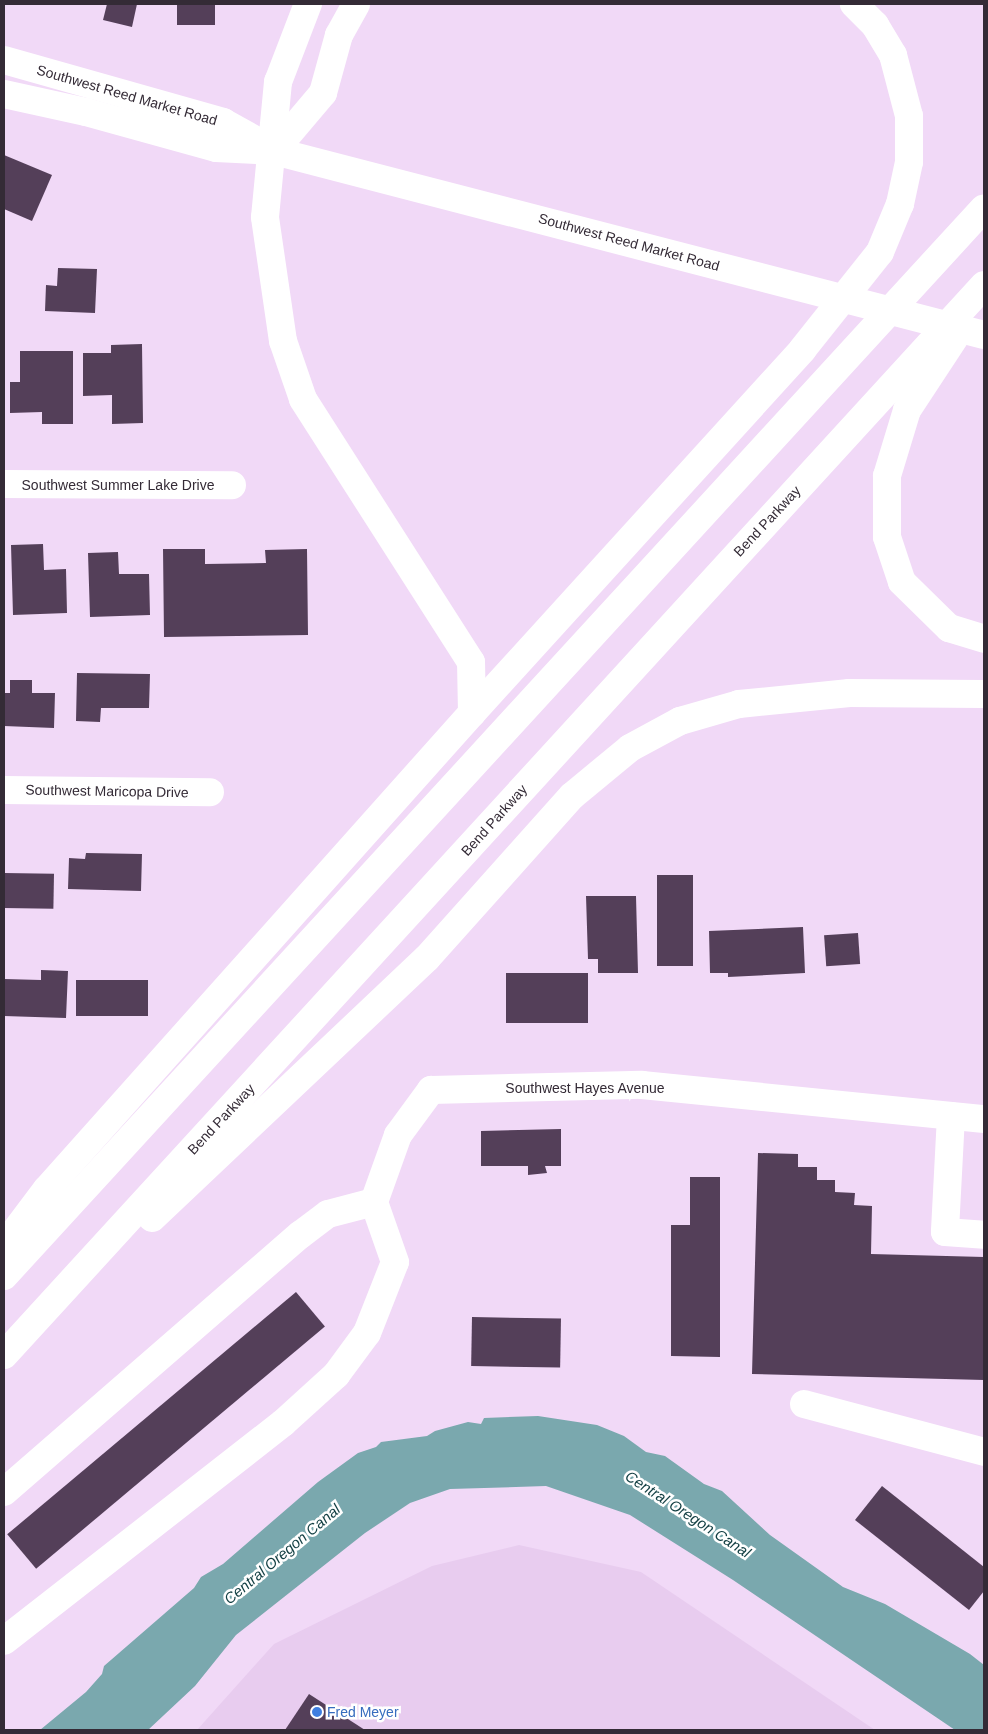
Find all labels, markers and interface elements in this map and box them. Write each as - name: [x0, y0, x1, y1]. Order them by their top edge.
- street label: Southwest Reed Market Road: [35, 61, 219, 129]
- street label: Southwest Reed Market Road: [537, 210, 721, 274]
- street label: Southwest Summer Lake Drive: [22, 477, 214, 493]
- street label: Bend Parkway: [730, 482, 804, 560]
- street label: Southwest Maricopa Drive: [25, 781, 189, 801]
- street label: Bend Parkway: [458, 781, 530, 859]
- street label: Bend Parkway: [184, 1080, 258, 1158]
- street label: Southwest Hayes Avenue: [505, 1080, 665, 1096]
- water label: Central Oregon Canal: [622, 1467, 754, 1561]
- water label: Central Oregon Canal: [220, 1500, 344, 1608]
- place label: Fred Meyer: [327, 1704, 399, 1720]
- marker: Fred Meyer: [311, 1706, 323, 1718]

